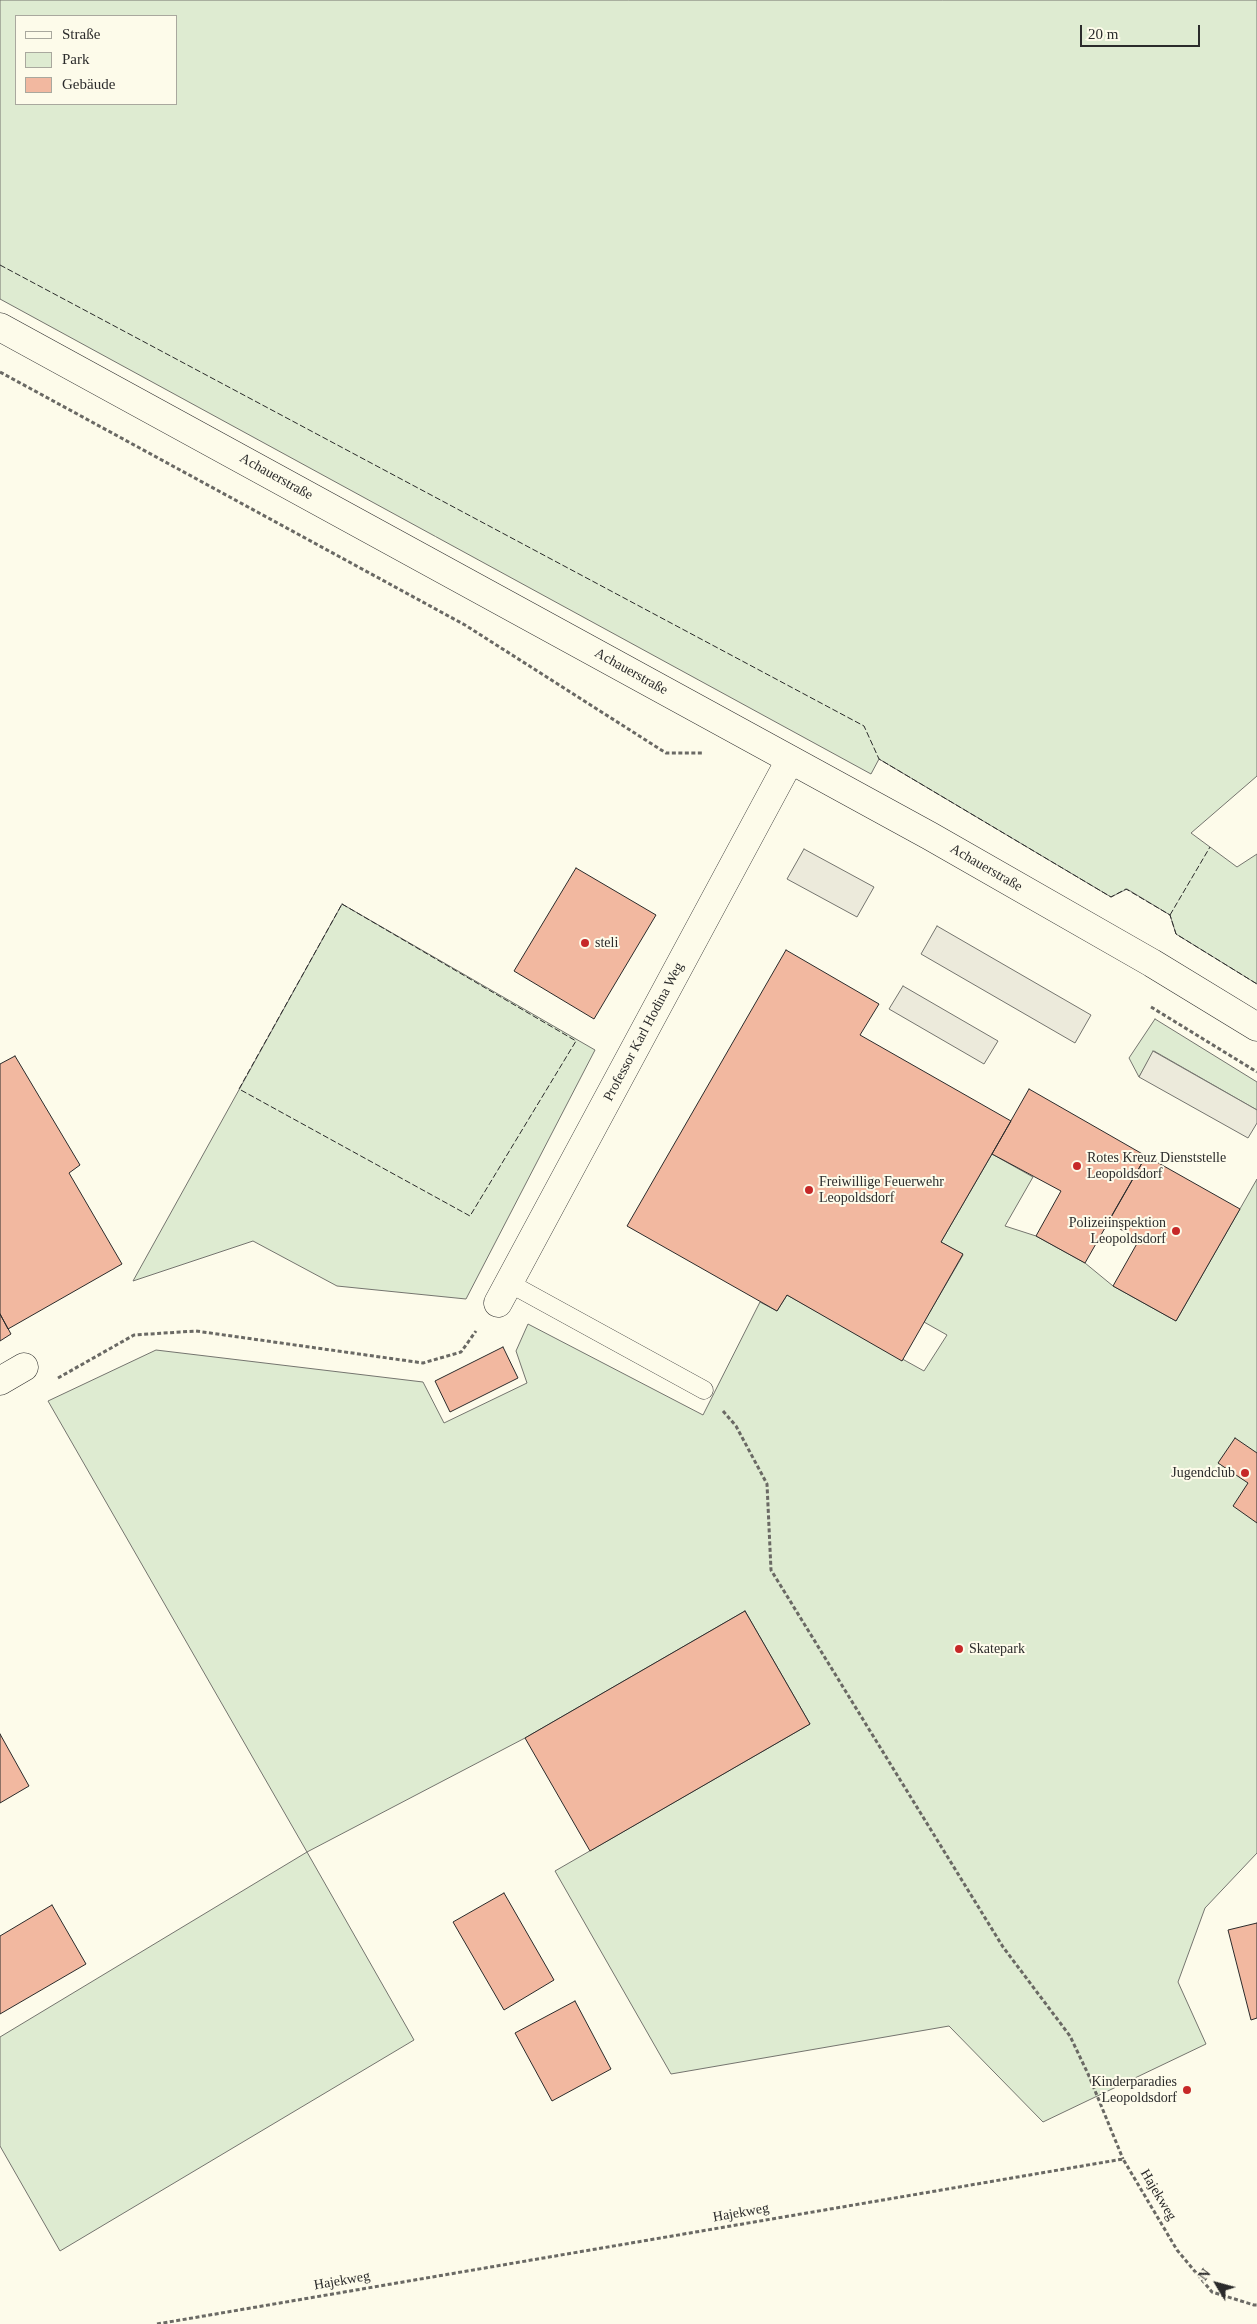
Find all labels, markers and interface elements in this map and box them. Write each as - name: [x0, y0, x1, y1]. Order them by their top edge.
- legend: [15, 15, 178, 105]
- scale bar: [1082, 15, 1202, 47]
- text: Straße: [62, 26, 100, 42]
- text: 20 m: [1088, 26, 1118, 42]
- text: Park: [62, 51, 90, 67]
- text: Gebäude: [62, 76, 115, 92]
- street label: Achauerstraße: [237, 450, 315, 504]
- street label: Achauerstraße: [592, 645, 670, 699]
- street label: Achauerstraße: [947, 841, 1025, 895]
- place label: steli: [595, 935, 618, 951]
- marker: steli: [579, 937, 591, 949]
- street label: Professor Karl Hodina Weg: [600, 960, 688, 1104]
- place label: Rotes Kreuz Dienststelle Leopoldsdorf: [1087, 1150, 1226, 1182]
- marker: Rotes Kreuz Dienststelle Leopoldsdorf: [1071, 1160, 1083, 1172]
- place label: Freiwillige Feuerwehr Leopoldsdorf: [819, 1174, 944, 1206]
- marker: Freiwillige Feuerwehr Leopoldsdorf: [803, 1184, 815, 1196]
- place label: Polizeiinspektion Leopoldsdorf: [1069, 1215, 1166, 1248]
- marker: Polizeiinspektion Leopoldsdorf: [1170, 1225, 1182, 1237]
- place label: Jugendclub: [1171, 1465, 1235, 1481]
- marker: Jugendclub: [1239, 1467, 1251, 1479]
- place label: Skatepark: [969, 1641, 1025, 1657]
- marker: Skatepark: [953, 1643, 965, 1655]
- place label: Kinderparadies Leopoldsdorf: [1091, 2074, 1177, 2106]
- marker: Kinderparadies Leopoldsdorf: [1181, 2084, 1193, 2096]
- street label: Hajekweg: [1136, 2166, 1180, 2224]
- street label: Hajekweg: [712, 2200, 770, 2226]
- north arrow: [1192, 2259, 1242, 2309]
- text: N: [1196, 2266, 1214, 2283]
- street label: Hajekweg: [313, 2268, 371, 2294]

